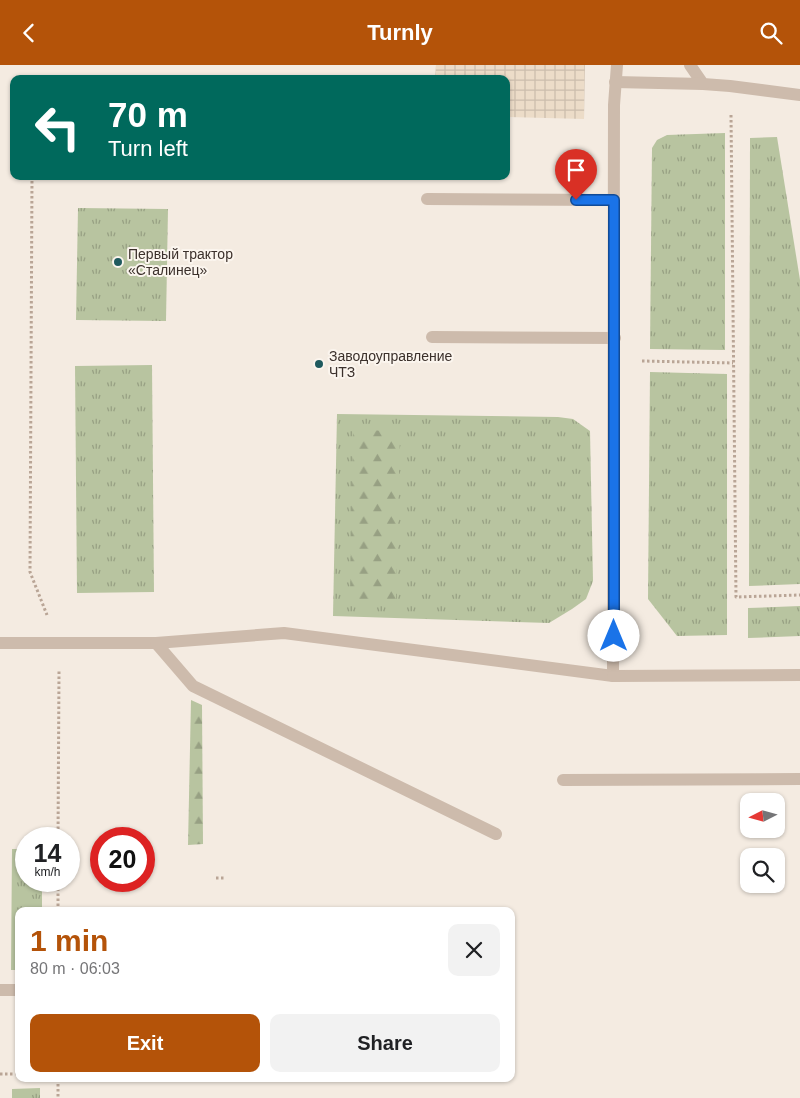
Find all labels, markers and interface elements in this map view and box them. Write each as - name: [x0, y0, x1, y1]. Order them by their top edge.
- icon: back: [15, 19, 43, 47]
- icon: search: [757, 19, 785, 47]
- text: Turnly: [367, 20, 433, 45]
- icon: left: [25, 95, 90, 160]
- text: 70 m: [108, 95, 188, 134]
- text: Turn left: [108, 136, 188, 161]
- pin: [555, 149, 597, 200]
- icon: arrive: [562, 156, 590, 184]
- place label: Первый трактор «Сталинец»: [128, 246, 233, 278]
- marker: Первый трактор «Сталинец»: [112, 256, 124, 268]
- place label: Заводоуправление ЧТЗ: [329, 348, 453, 380]
- marker: Заводоуправление ЧТЗ: [313, 358, 325, 370]
- position arrow: [587, 609, 639, 661]
- north arrow: [740, 793, 785, 837]
- map controls: [740, 793, 785, 893]
- speed limit sign: 20: [90, 827, 155, 892]
- text: 14: [34, 839, 61, 867]
- button: search: [740, 848, 785, 893]
- text: km/h: [34, 865, 61, 879]
- text: 1 min: [30, 924, 108, 957]
- button: close: [448, 924, 500, 976]
- text: 80 m · 06:03: [30, 960, 120, 977]
- button: Exit: [30, 1014, 260, 1072]
- button: Share: [270, 1014, 500, 1072]

